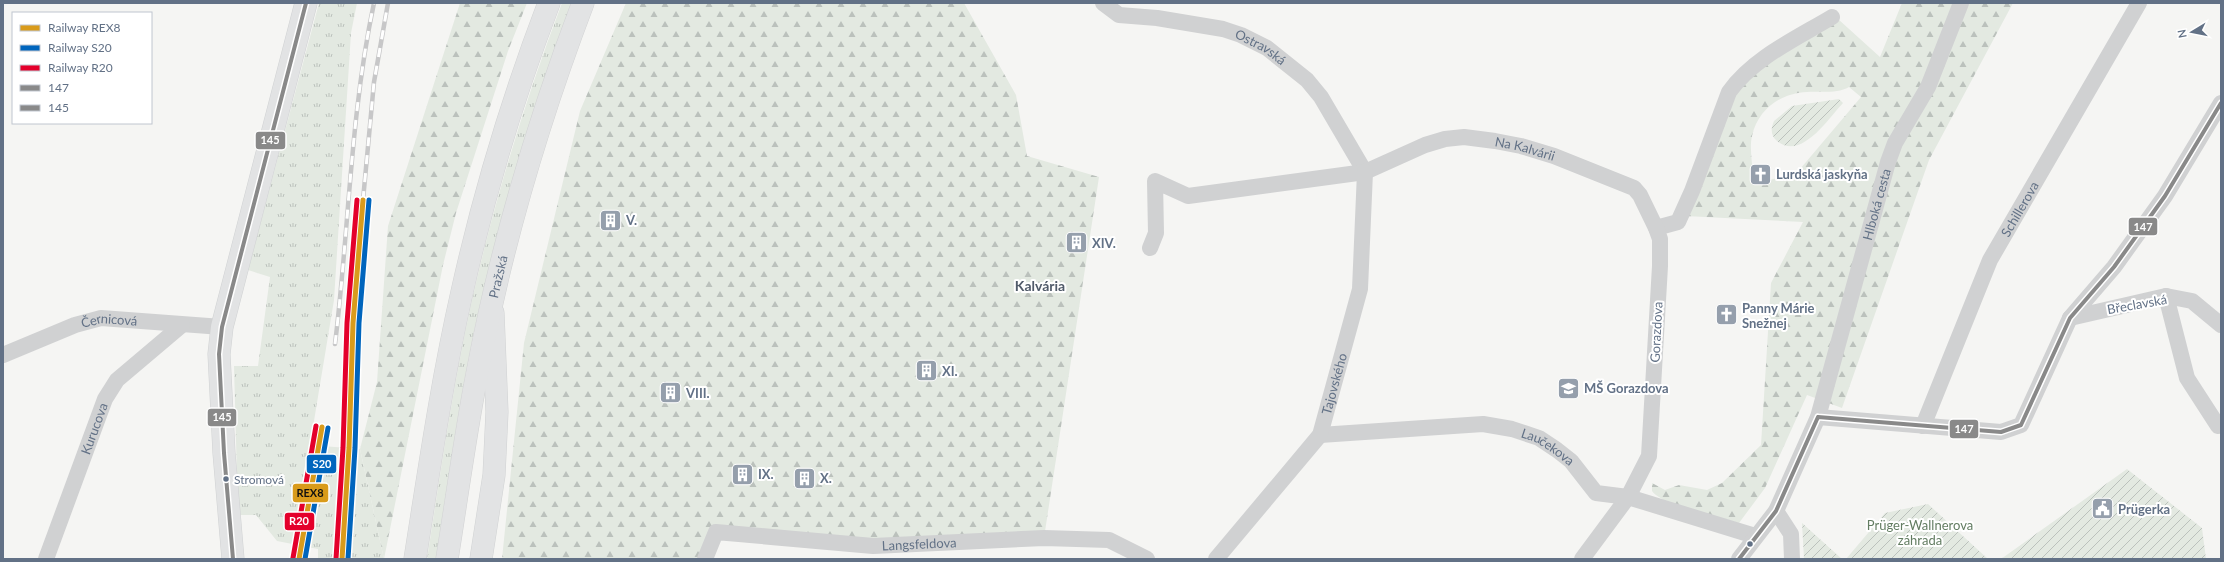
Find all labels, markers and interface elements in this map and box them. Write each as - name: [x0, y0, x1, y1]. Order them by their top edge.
- legend: [12, 12, 152, 124]
- north arrow: [2172, 12, 2212, 52]
- text: Railway REX8: [48, 20, 120, 35]
- street label: Ostravská: [1233, 26, 1289, 68]
- text: N: [2175, 29, 2189, 39]
- text: Railway S20: [48, 40, 112, 55]
- text: Railway R20: [48, 60, 113, 75]
- text: 147: [48, 80, 69, 95]
- text: 145: [48, 100, 69, 115]
- line badge: 145: [255, 131, 286, 150]
- text: 145: [260, 133, 280, 146]
- street label: Na Kalvárii: [1494, 133, 1557, 164]
- church icon: Lurdská jaskyňa: [1748, 161, 1774, 187]
- place label: Lurdská jaskyňa: [1776, 166, 1868, 182]
- street label: Hlboká cesta: [1859, 167, 1894, 242]
- street label: Schillerova: [1997, 178, 2042, 240]
- building icon: V.: [597, 207, 623, 233]
- place label: V.: [625, 212, 637, 228]
- line badge: 147: [2128, 217, 2158, 236]
- text: 147: [2133, 220, 2153, 233]
- building icon: XIV.: [1063, 230, 1089, 256]
- place label: XIV.: [1092, 235, 1116, 251]
- street label: Pražská: [485, 254, 511, 300]
- district label: Kalvária: [1015, 277, 1065, 294]
- street label: Břeclavská: [2106, 291, 2168, 317]
- place label: Panny Márie Snežnej: [1742, 300, 1814, 331]
- street label: Gorazdova: [1646, 301, 1666, 363]
- church icon: Panny Márie Snežnej: [1713, 302, 1739, 328]
- street label: Černicová: [79, 310, 138, 331]
- street label: Tajovského: [1318, 351, 1350, 416]
- building icon: XI.: [913, 358, 939, 384]
- place label: XI.: [942, 363, 958, 379]
- school or university icon: MŠ Gorazdova: [1556, 375, 1582, 401]
- building icon: VIII.: [658, 380, 684, 406]
- place label: MŠ Gorazdova: [1584, 380, 1669, 396]
- place label: VIII.: [685, 385, 710, 401]
- street label: Kurucova: [77, 401, 111, 457]
- line badge: 145: [207, 408, 237, 427]
- text: 145: [212, 410, 232, 423]
- line badge: 147: [1949, 419, 1979, 439]
- text: 147: [1954, 422, 1974, 435]
- street label: Laučekova: [1519, 425, 1578, 469]
- line badge: S20: [306, 454, 337, 474]
- text: S20: [313, 457, 332, 470]
- building icon: IX.: [729, 461, 755, 487]
- building icon: X.: [792, 465, 818, 491]
- place label: IX.: [758, 466, 774, 482]
- place label: X.: [820, 470, 832, 486]
- place label: Stromová: [234, 472, 284, 487]
- marker: Stromová: [221, 474, 231, 484]
- line badge: REX8: [292, 483, 329, 503]
- text: REX8: [296, 486, 324, 499]
- public building icon: Prügerka: [2089, 496, 2115, 522]
- place label: Prügerka: [2118, 501, 2170, 517]
- line badge: R20: [284, 512, 315, 531]
- text: R20: [289, 514, 310, 527]
- park label: Prüger-Wallnerova záhrada: [1867, 517, 1973, 548]
- street label: Langsfeldova: [882, 534, 957, 554]
- unlabelled marker: [1745, 539, 1755, 549]

